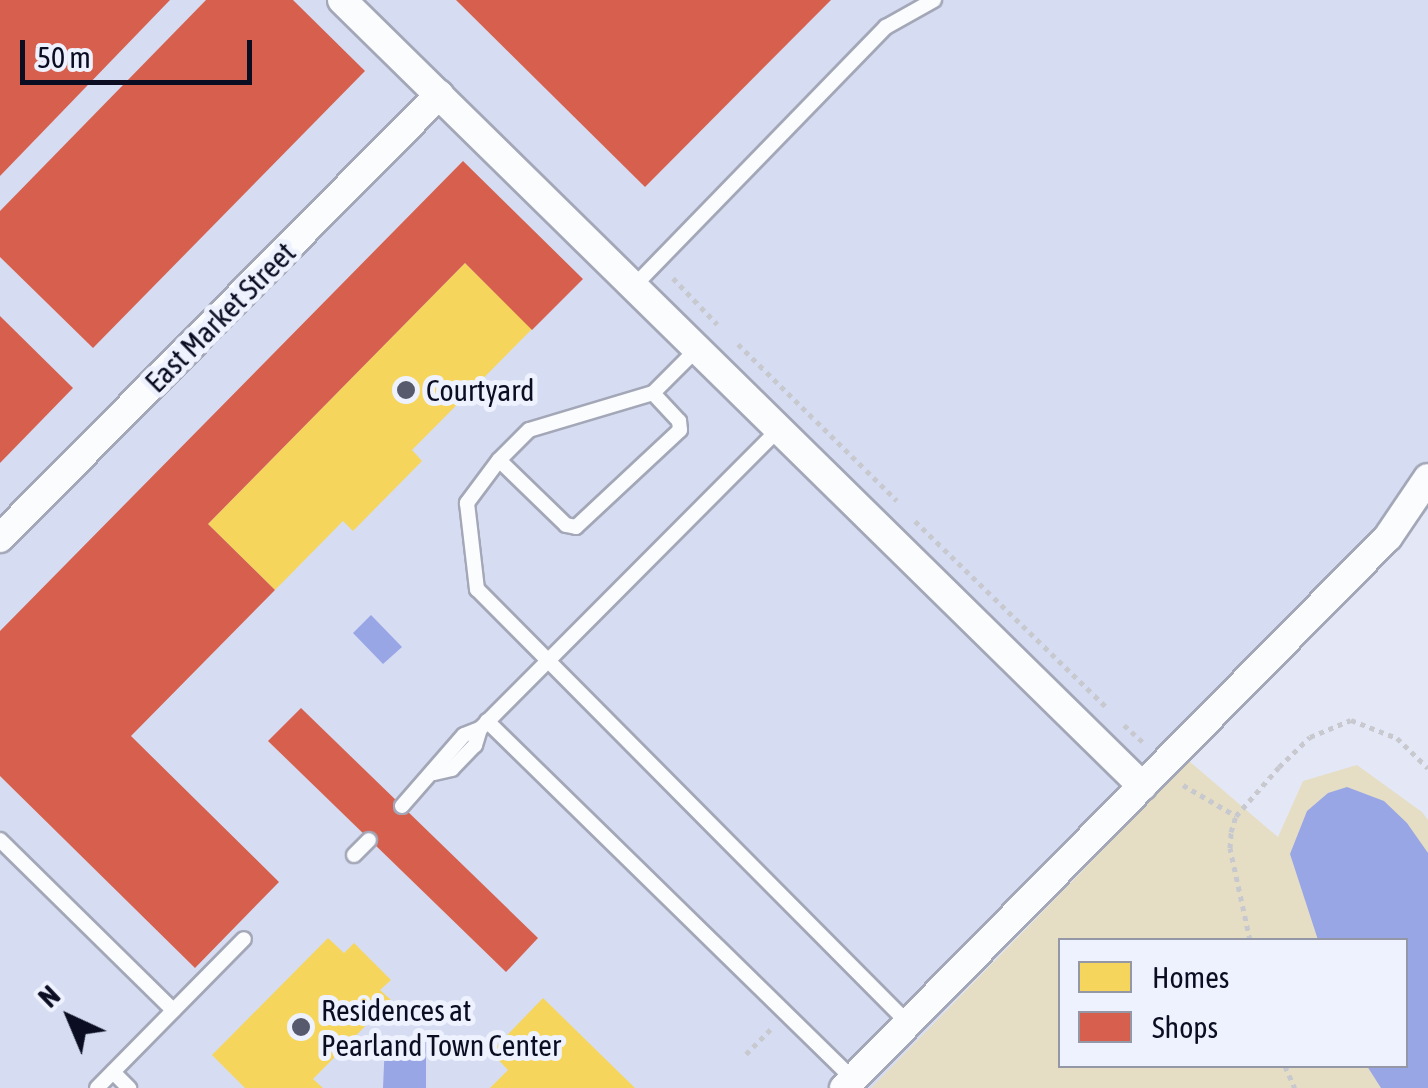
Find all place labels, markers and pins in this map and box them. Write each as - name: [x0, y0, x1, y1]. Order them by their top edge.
- place label: Courtyard: [426, 372, 534, 408]
- marker: Courtyard: [395, 379, 417, 401]
- place label: Residences at Pearland Town Center: [321, 992, 561, 1062]
- marker: Residences at Pearland Town Center: [290, 1016, 312, 1038]

